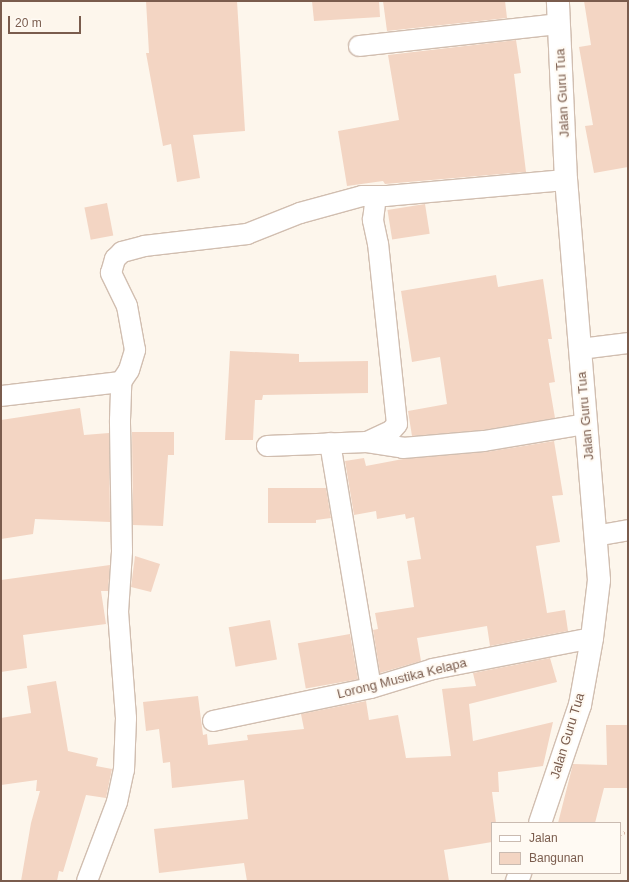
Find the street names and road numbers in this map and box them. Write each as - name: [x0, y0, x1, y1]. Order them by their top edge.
- street label: Jalan Guru Tua: [553, 48, 573, 138]
- street label: Jalan Guru Tua: [574, 371, 598, 461]
- street label: Lorong Mustika Kelapa: [336, 655, 468, 703]
- street label: Jalan Guru Tua: [548, 691, 588, 781]

